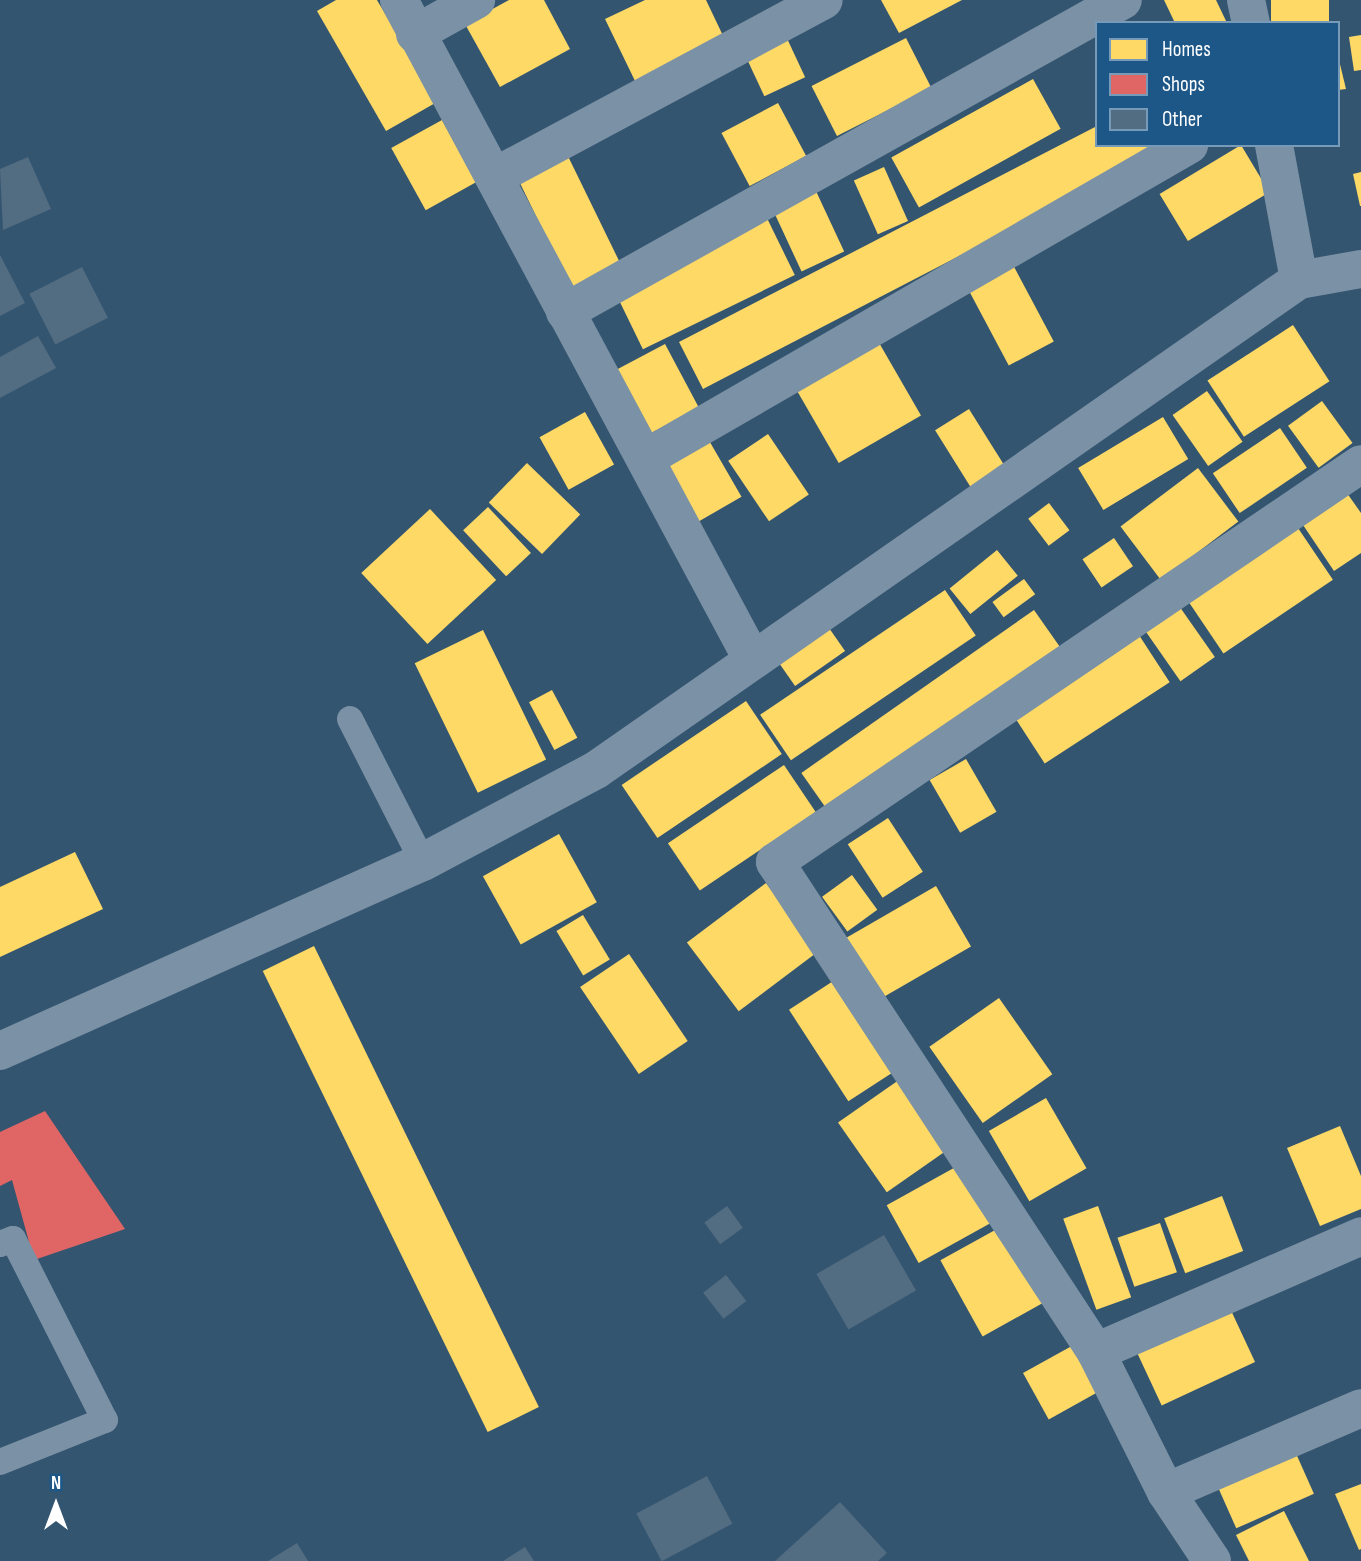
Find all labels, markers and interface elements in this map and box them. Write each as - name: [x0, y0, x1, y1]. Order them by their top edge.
- legend: [1095, 21, 1340, 147]
- text: Homes: [1162, 37, 1211, 62]
- text: Shops: [1162, 72, 1205, 97]
- text: Other: [1162, 107, 1202, 132]
- north arrow: [21, 1470, 91, 1540]
- text: N: [51, 1472, 61, 1495]

